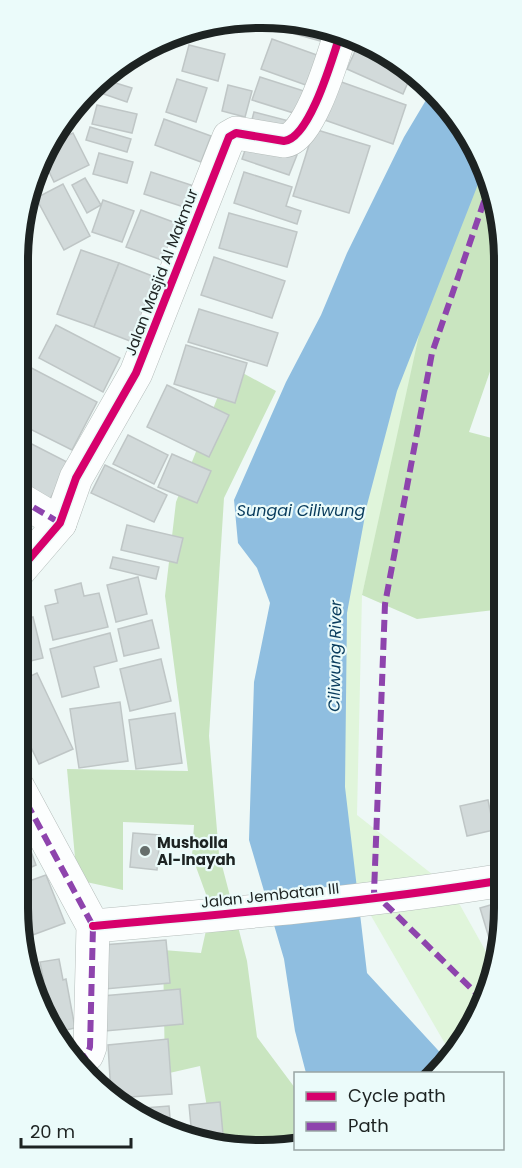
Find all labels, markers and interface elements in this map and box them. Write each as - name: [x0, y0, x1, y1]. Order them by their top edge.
- street label: Jalan Masjid Al Makmur: [119, 185, 203, 358]
- water label: Sungai Ciliwung: [237, 499, 366, 522]
- water label: Ciliwung River: [323, 599, 347, 712]
- place label: Musholla Al-Inayah: [157, 832, 236, 870]
- marker: Musholla Al-Inayah: [138, 844, 152, 858]
- street label: Jalan Jembatan III: [200, 877, 340, 913]
- legend: [294, 1072, 504, 1150]
- text: Cycle path: [348, 1083, 446, 1108]
- scale bar: [21, 1111, 130, 1149]
- text: Path: [348, 1113, 389, 1138]
- text: 20 m: [30, 1119, 75, 1144]

